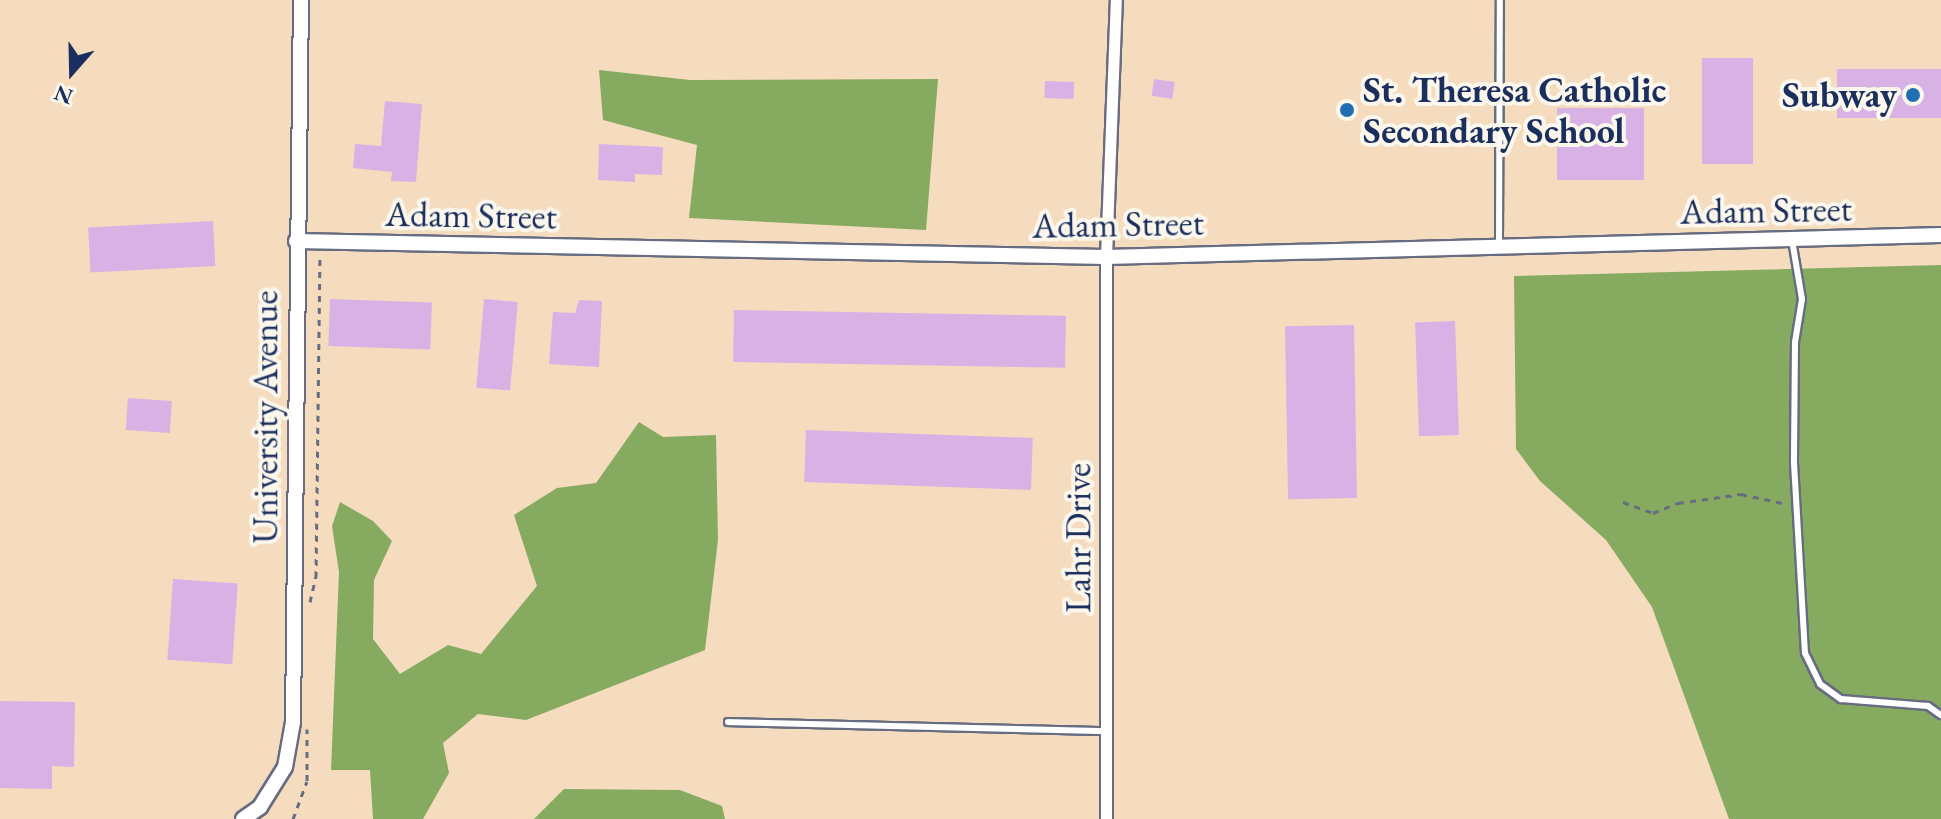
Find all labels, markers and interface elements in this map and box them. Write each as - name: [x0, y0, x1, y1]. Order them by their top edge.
- north arrow: [32, 32, 112, 112]
- place label: St. Theresa Catholic Secondary School: [1363, 67, 1666, 152]
- place label: Subway: [1782, 73, 1897, 117]
- text: N: [50, 78, 77, 112]
- marker: Subway: [1904, 86, 1922, 104]
- marker: St. Theresa Catholic Secondary School: [1338, 101, 1356, 119]
- street label: Adam Street: [1680, 187, 1852, 233]
- street label: Adam Street: [385, 192, 557, 238]
- street label: Adam Street: [1032, 201, 1204, 247]
- street label: University Avenue: [243, 290, 287, 544]
- street label: Lahr Drive: [1056, 463, 1100, 613]

